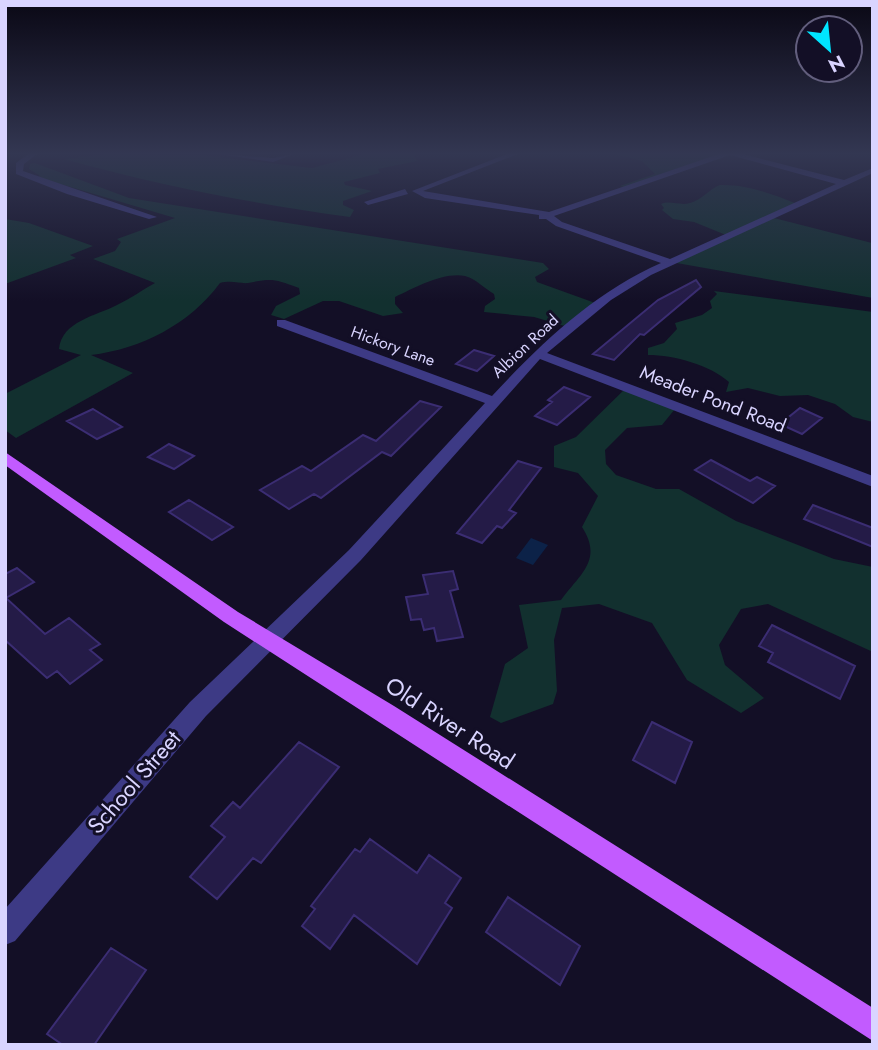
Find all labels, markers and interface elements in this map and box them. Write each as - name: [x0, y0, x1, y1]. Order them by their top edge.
- north arrow: [794, 14, 864, 84]
- text: N: [824, 48, 849, 79]
- street label: Albion Road: [486, 309, 564, 383]
- street label: Hickory Lane: [348, 320, 438, 372]
- street label: Meader Pond Road: [636, 359, 790, 439]
- street label: Old River Road: [379, 668, 521, 778]
- street label: School Street: [79, 722, 189, 841]

